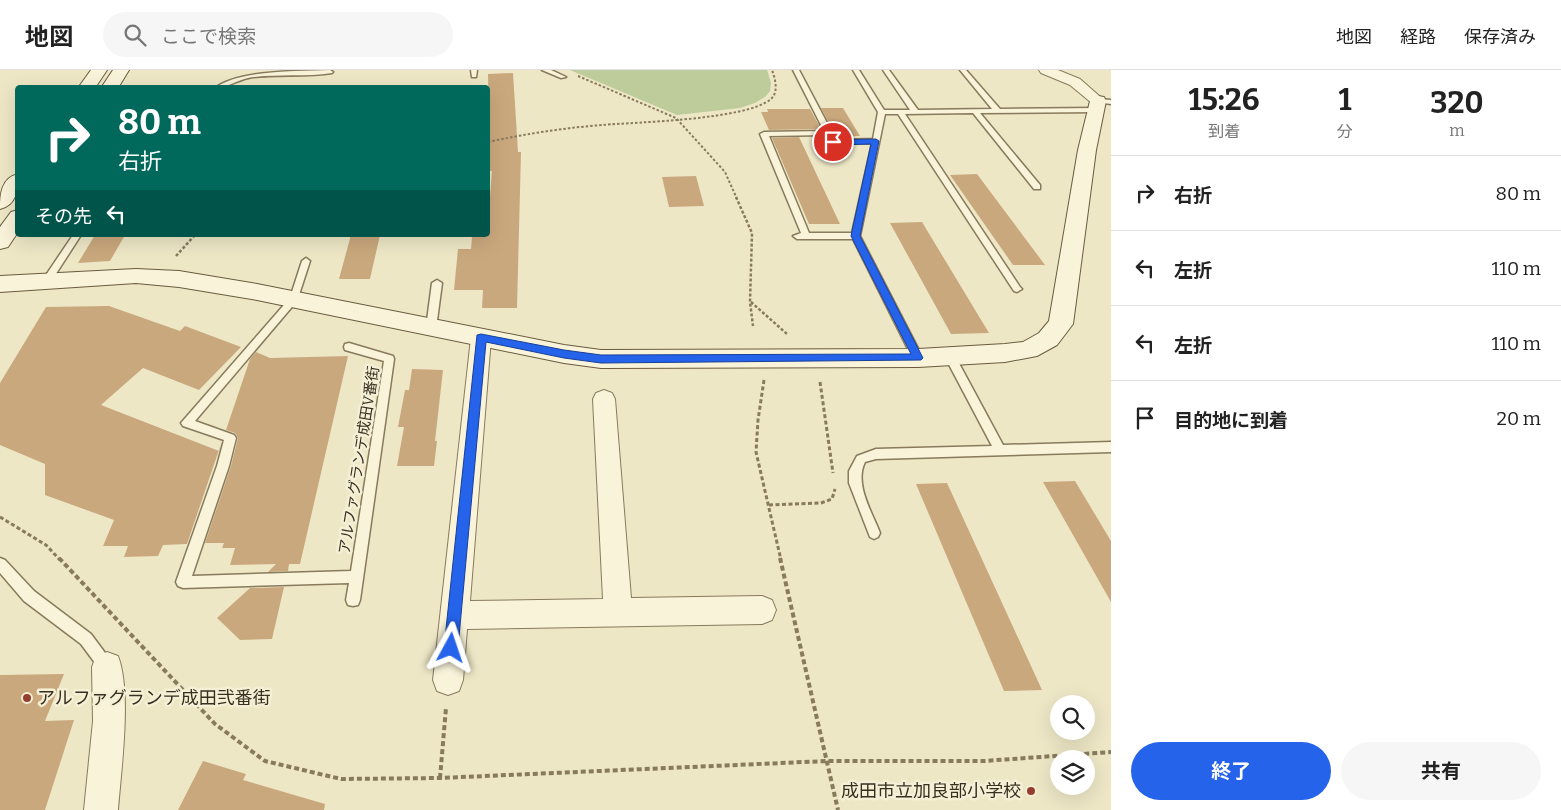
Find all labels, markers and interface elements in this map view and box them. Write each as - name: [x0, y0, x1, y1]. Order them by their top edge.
- search box: [103, 12, 453, 57]
- icon: search: [121, 21, 149, 49]
- text: 地図: [25, 23, 73, 51]
- text: ここで検索: [161, 25, 256, 48]
- text: 地図: [1336, 26, 1372, 48]
- text: 経路: [1400, 26, 1436, 48]
- text: 保存済み: [1464, 26, 1536, 48]
- text: 15:26: [1188, 82, 1259, 118]
- text: 1: [1338, 82, 1351, 118]
- text: 320: [1430, 85, 1484, 121]
- text: 80 m: [118, 101, 201, 143]
- icon: right: [35, 105, 100, 170]
- pin: [812, 121, 854, 163]
- text: m: [1449, 121, 1465, 140]
- text: 到着: [1208, 122, 1240, 141]
- text: 分: [1337, 122, 1353, 141]
- icon: arrive: [819, 128, 847, 156]
- text: 右折: [118, 148, 162, 175]
- icon: right: [1131, 179, 1159, 207]
- text: 80 m: [1495, 182, 1541, 205]
- text: 右折: [1174, 184, 1212, 207]
- icon: left: [102, 200, 130, 228]
- text: その先: [35, 205, 92, 228]
- icon: left: [1131, 254, 1159, 282]
- text: 110 m: [1491, 257, 1541, 280]
- text: 左折: [1174, 259, 1212, 282]
- icon: left: [1131, 329, 1159, 357]
- text: 110 m: [1491, 332, 1541, 355]
- text: 左折: [1174, 334, 1212, 357]
- street label: アルファグランデ成田V番街: [335, 365, 383, 555]
- icon: arrive: [1131, 404, 1159, 432]
- text: 20 m: [1497, 407, 1541, 430]
- text: 目的地に到着: [1174, 409, 1288, 432]
- position arrow: [424, 621, 476, 673]
- place label: アルファグランデ成田弐番街: [37, 687, 271, 709]
- marker: アルファグランデ成田弐番街: [21, 692, 33, 704]
- map controls: [1050, 695, 1095, 795]
- button: search: [1050, 695, 1095, 740]
- button: 終了: [1131, 742, 1331, 800]
- button: 共有: [1341, 742, 1541, 800]
- button: layers: [1050, 750, 1095, 795]
- place label: 成田市立加良部小学校: [841, 780, 1021, 802]
- marker: 成田市立加良部小学校: [1025, 785, 1037, 797]

